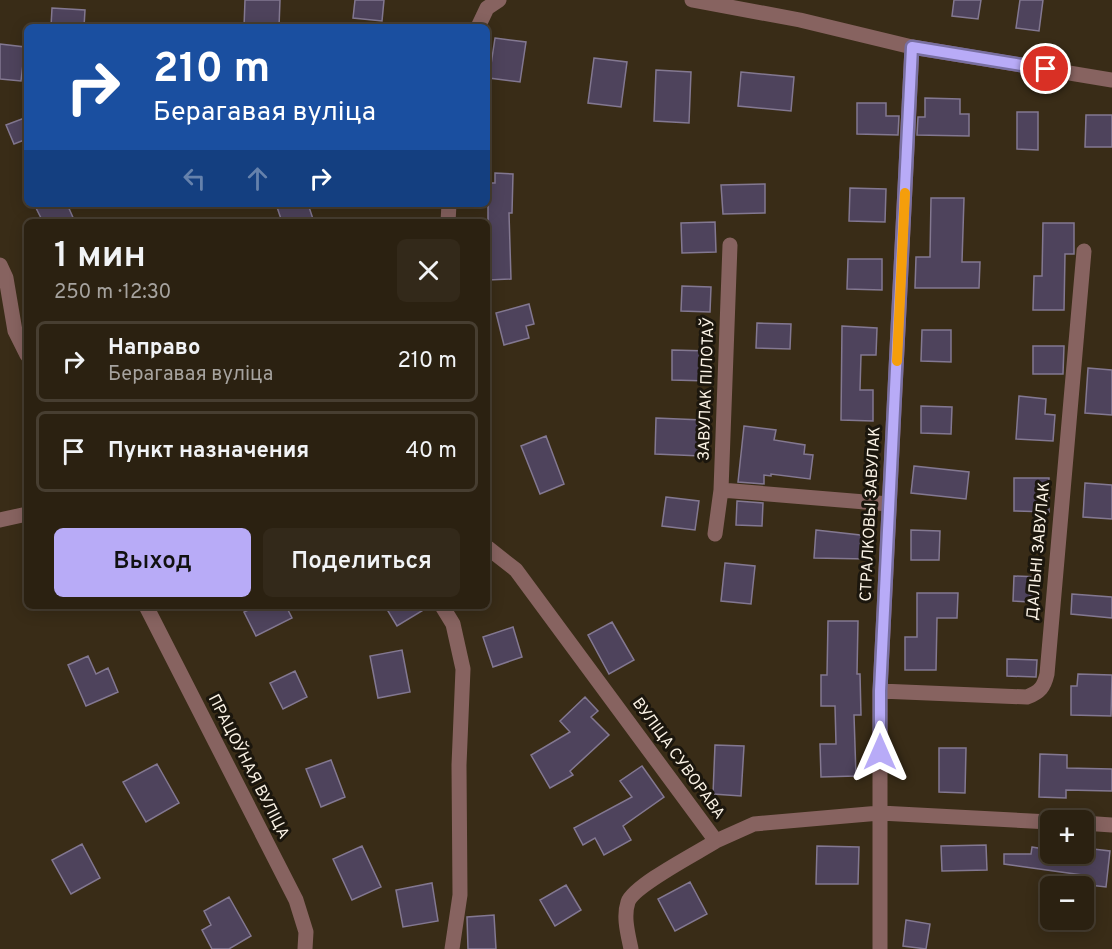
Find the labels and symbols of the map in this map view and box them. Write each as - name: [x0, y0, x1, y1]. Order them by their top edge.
- pin: [1020, 43, 1071, 94]
- street label: ЗАВУЛАК ПІЛОТАЎ: [692, 317, 720, 461]
- street label: СТРАЛКОВЫ ЗАВУЛАК: [856, 426, 886, 602]
- street label: ДАЛЬНІ ЗАВУЛАК: [1023, 481, 1055, 621]
- street label: ПРАЦОЎНАЯ ВУЛІЦА: [203, 690, 295, 843]
- street label: ВУЛІЦА СУВОРАВА: [627, 694, 729, 824]
- position arrow: [848, 720, 912, 784]

